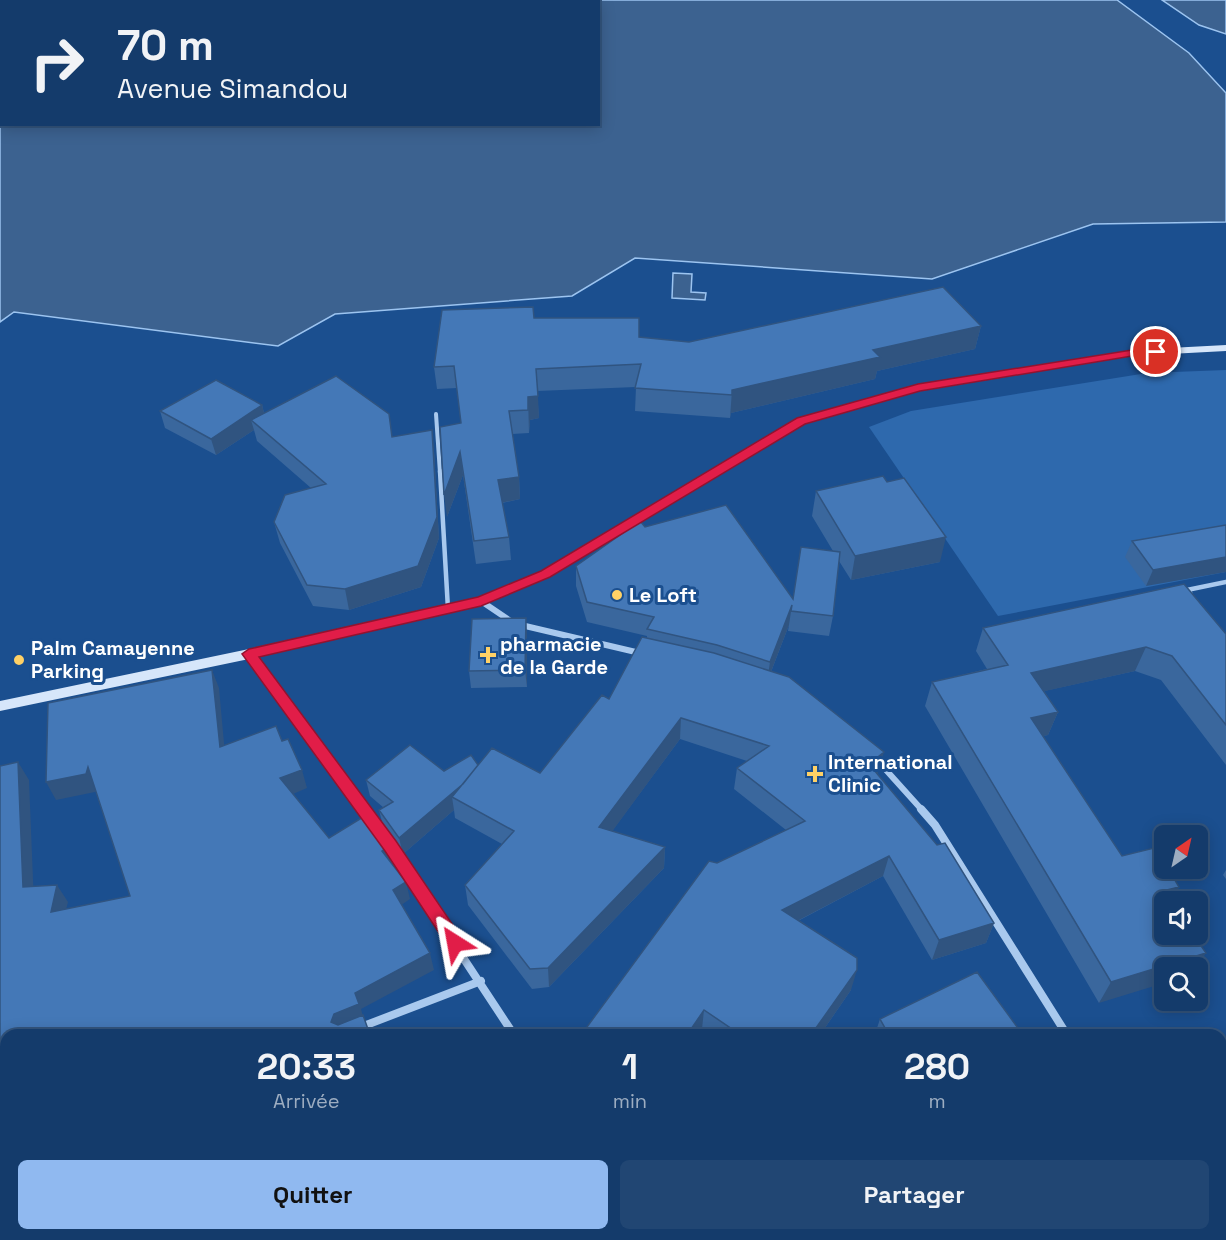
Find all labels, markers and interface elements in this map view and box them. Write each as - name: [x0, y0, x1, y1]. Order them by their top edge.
- text: 70 m: [117, 19, 214, 72]
- icon: right: [18, 24, 96, 102]
- text: Avenue Simandou: [117, 71, 348, 106]
- pin: [1130, 326, 1181, 377]
- icon: arrive: [1139, 335, 1172, 368]
- place label: Le Loft: [629, 582, 697, 608]
- marker: Le Loft: [610, 588, 624, 602]
- place label: pharmacie de la Garde: [500, 631, 608, 680]
- place label: Palm Camayenne Parking: [31, 635, 195, 684]
- marker: pharmacie de la Garde: [481, 648, 495, 662]
- marker: Palm Camayenne Parking: [12, 653, 26, 667]
- place label: International Clinic: [828, 749, 953, 798]
- marker: International Clinic: [806, 765, 824, 783]
- north arrow: [1154, 825, 1208, 879]
- map controls: [1154, 825, 1208, 1011]
- button: sound: [1154, 891, 1208, 945]
- position arrow: [423, 911, 487, 975]
- button: search: [1154, 957, 1208, 1011]
- text: 20:33: [257, 1044, 356, 1090]
- text: 1: [622, 1044, 638, 1090]
- text: 280: [904, 1044, 970, 1090]
- text: Arrivée: [273, 1088, 340, 1114]
- text: min: [613, 1088, 647, 1114]
- text: m: [928, 1088, 946, 1114]
- button: Quitter: [18, 1160, 608, 1229]
- button: Partager: [620, 1160, 1209, 1229]

